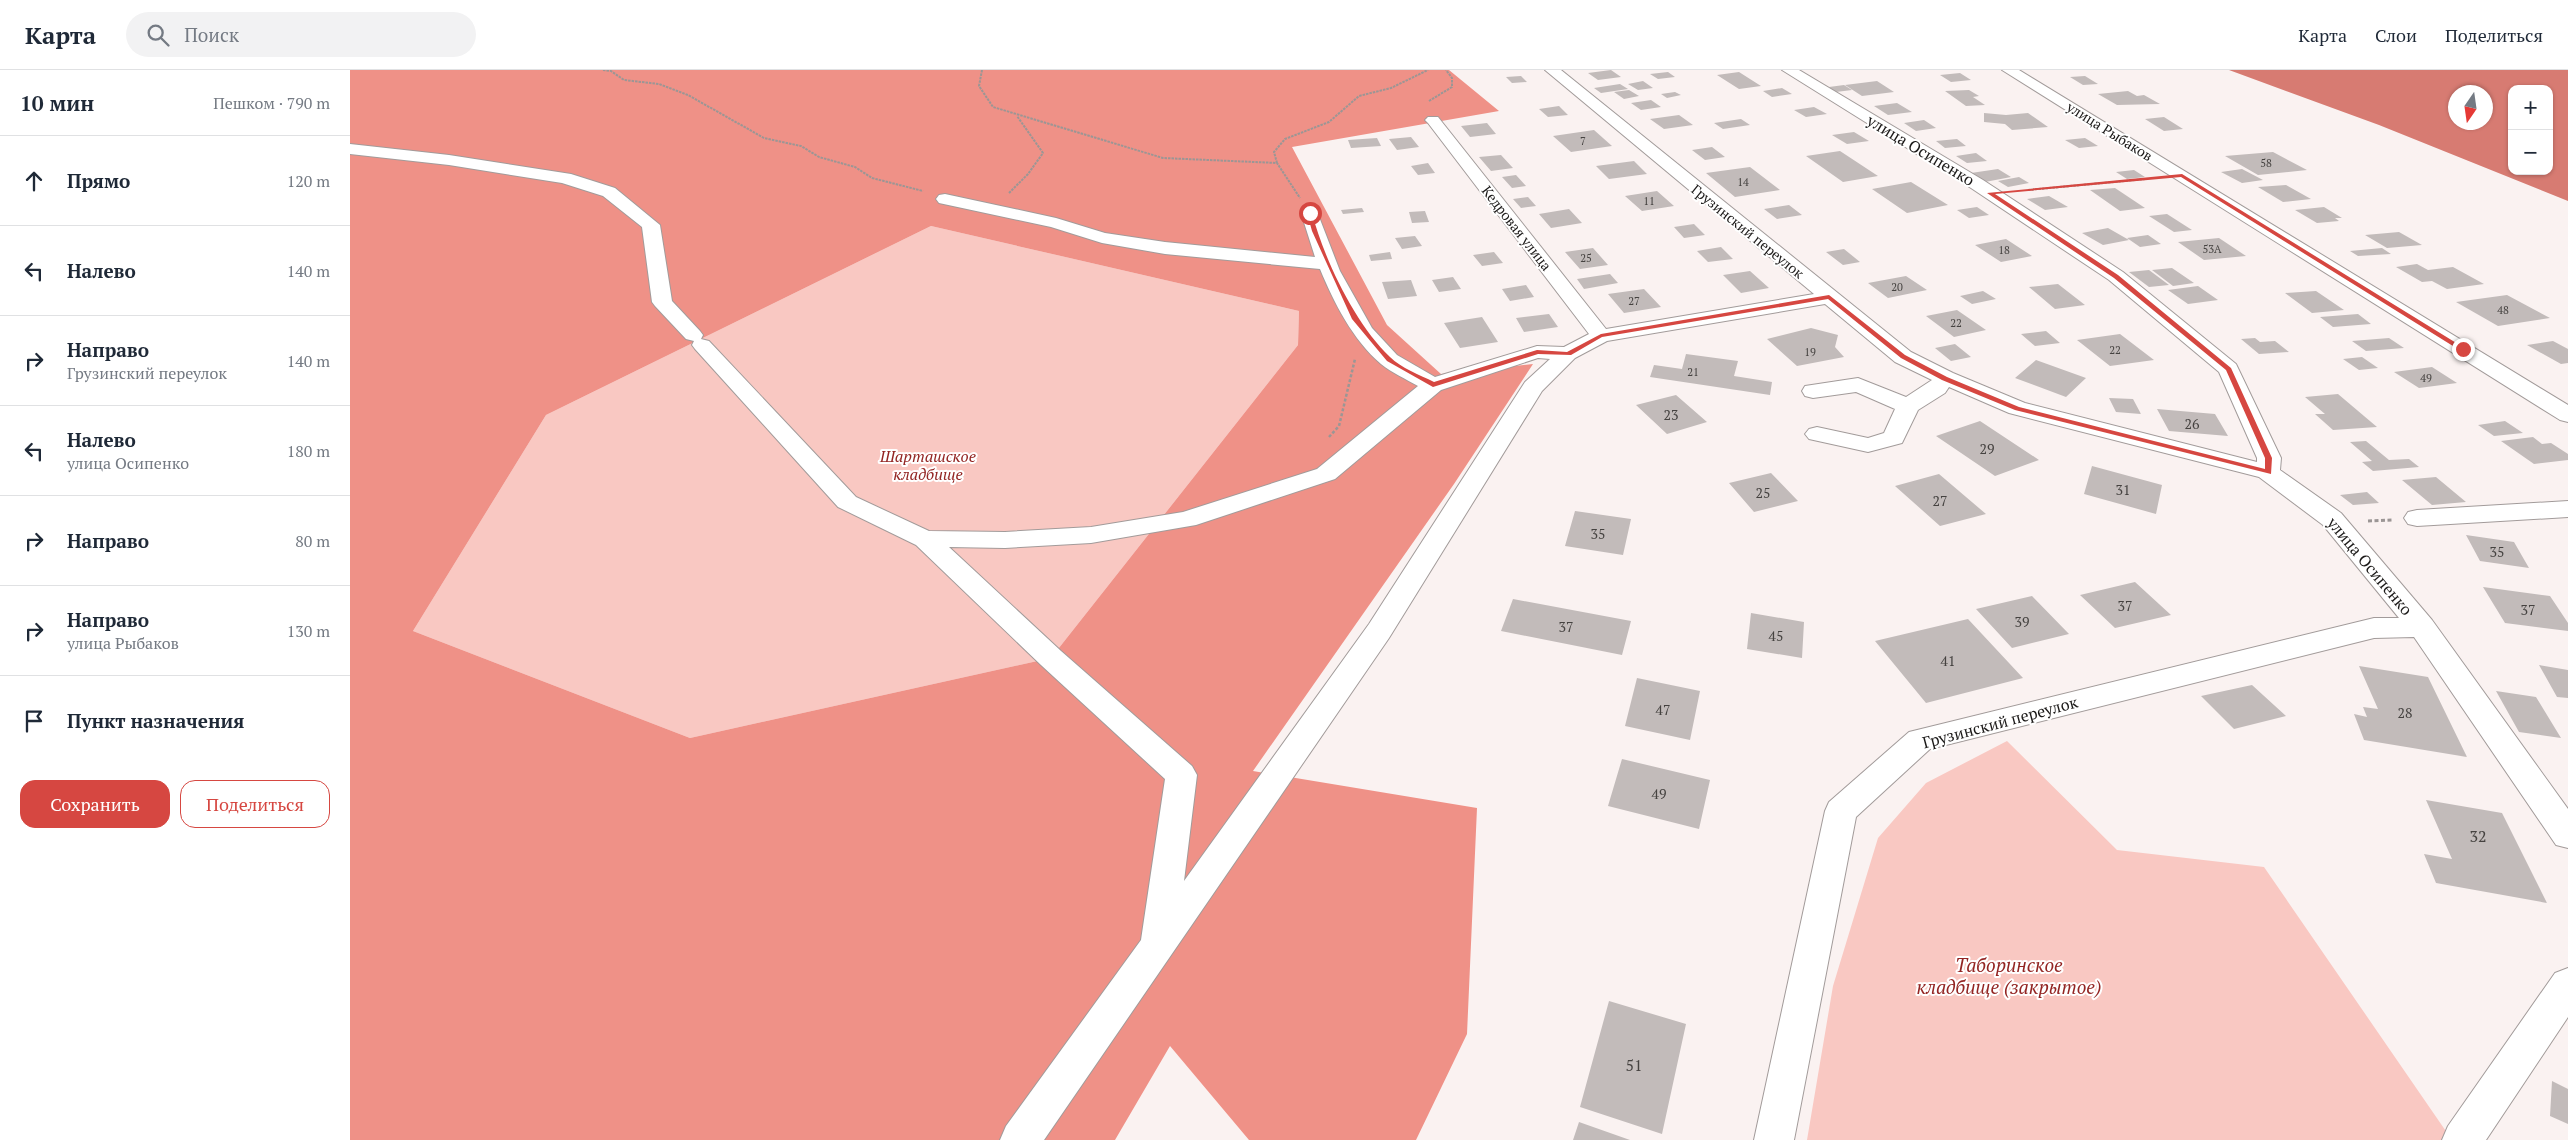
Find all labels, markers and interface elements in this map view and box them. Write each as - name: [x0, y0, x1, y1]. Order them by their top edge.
- search box: [126, 12, 476, 57]
- text: Карта: [25, 19, 96, 51]
- icon: search: [144, 21, 172, 49]
- text: Поиск: [184, 22, 239, 47]
- text: Карта: [2298, 23, 2347, 47]
- text: Слои: [2375, 23, 2417, 47]
- text: Поделиться: [2445, 23, 2543, 47]
- north arrow: [2448, 85, 2493, 130]
- map controls: [2508, 85, 2553, 175]
- button: +: [2508, 85, 2553, 130]
- text: 10 мин: [20, 89, 94, 117]
- text: Пешком · 790 m: [213, 92, 330, 114]
- street label: улица Рыбаков: [2063, 96, 2157, 165]
- street label: улица Осипенко: [1862, 109, 1979, 191]
- button: −: [2508, 130, 2553, 175]
- house number: 7: [1580, 134, 1586, 148]
- house number: 58: [2260, 156, 2272, 170]
- icon: ahead: [20, 167, 48, 195]
- text: Прямо: [67, 168, 130, 193]
- text: 120 m: [287, 170, 330, 192]
- house number: 14: [1737, 175, 1749, 189]
- street label: Грузинский переулок: [1688, 180, 1809, 283]
- street label: Кедровая улица: [1478, 182, 1556, 274]
- house number: 11: [1643, 194, 1655, 208]
- route start: [1299, 202, 1322, 225]
- house number: 53А: [2202, 242, 2222, 256]
- house number: 18: [1998, 243, 2010, 257]
- house number: 25: [1580, 251, 1592, 265]
- icon: left: [20, 257, 48, 285]
- text: Налево: [67, 258, 136, 283]
- text: 140 m: [287, 260, 330, 282]
- house number: 20: [1891, 280, 1903, 294]
- house number: 27: [1628, 294, 1640, 308]
- house number: 48: [2497, 303, 2509, 317]
- house number: 22: [1950, 316, 1962, 330]
- text: Направо: [67, 337, 149, 362]
- route end: [2452, 338, 2475, 361]
- house number: 22: [2109, 343, 2121, 357]
- house number: 19: [1804, 345, 1816, 359]
- icon: right: [20, 347, 48, 375]
- text: 140 m: [287, 350, 330, 372]
- text: Грузинский переулок: [67, 362, 227, 384]
- house number: 21: [1687, 365, 1699, 379]
- house number: 49: [2420, 371, 2432, 385]
- house number: 23: [1664, 405, 1678, 424]
- house number: 26: [2185, 414, 2200, 433]
- text: Налево: [67, 427, 136, 452]
- icon: left: [20, 437, 48, 465]
- house number: 29: [1980, 439, 1994, 458]
- text: 180 m: [287, 440, 330, 462]
- park label: Шарташское кладбище: [879, 445, 976, 485]
- text: улица Осипенко: [67, 452, 189, 474]
- house number: 31: [2116, 480, 2130, 499]
- house number: 25: [1756, 483, 1770, 502]
- house number: 27: [1933, 491, 1947, 510]
- street label: улица Осипенко: [2322, 511, 2418, 620]
- house number: 35: [1591, 524, 1605, 543]
- icon: right: [20, 527, 48, 555]
- text: Направо: [67, 528, 149, 553]
- text: 80 m: [295, 530, 330, 552]
- house number: 35: [2490, 542, 2504, 561]
- house number: 37: [2118, 596, 2132, 615]
- house number: 37: [2521, 600, 2535, 619]
- text: Направо: [67, 607, 149, 632]
- house number: 39: [2015, 612, 2029, 631]
- icon: right: [20, 617, 48, 645]
- house number: 37: [1559, 617, 1573, 636]
- text: 130 m: [287, 620, 330, 642]
- house number: 45: [1769, 626, 1783, 645]
- text: улица Рыбаков: [67, 632, 179, 654]
- house number: 41: [1941, 651, 1955, 670]
- street label: Грузинский переулок: [1920, 691, 2080, 753]
- house number: 47: [1656, 700, 1670, 719]
- house number: 28: [2398, 703, 2412, 722]
- icon: arrive: [20, 707, 48, 735]
- text: Пункт назначения: [67, 708, 244, 733]
- button: Сохранить: [20, 780, 170, 828]
- button: Поделиться: [180, 780, 330, 828]
- house number: 49: [1652, 784, 1666, 803]
- house number: 32: [2469, 825, 2487, 847]
- park label: Таборинское кладбище (закрытое): [1916, 952, 2102, 999]
- house number: 51: [1625, 1054, 1643, 1076]

